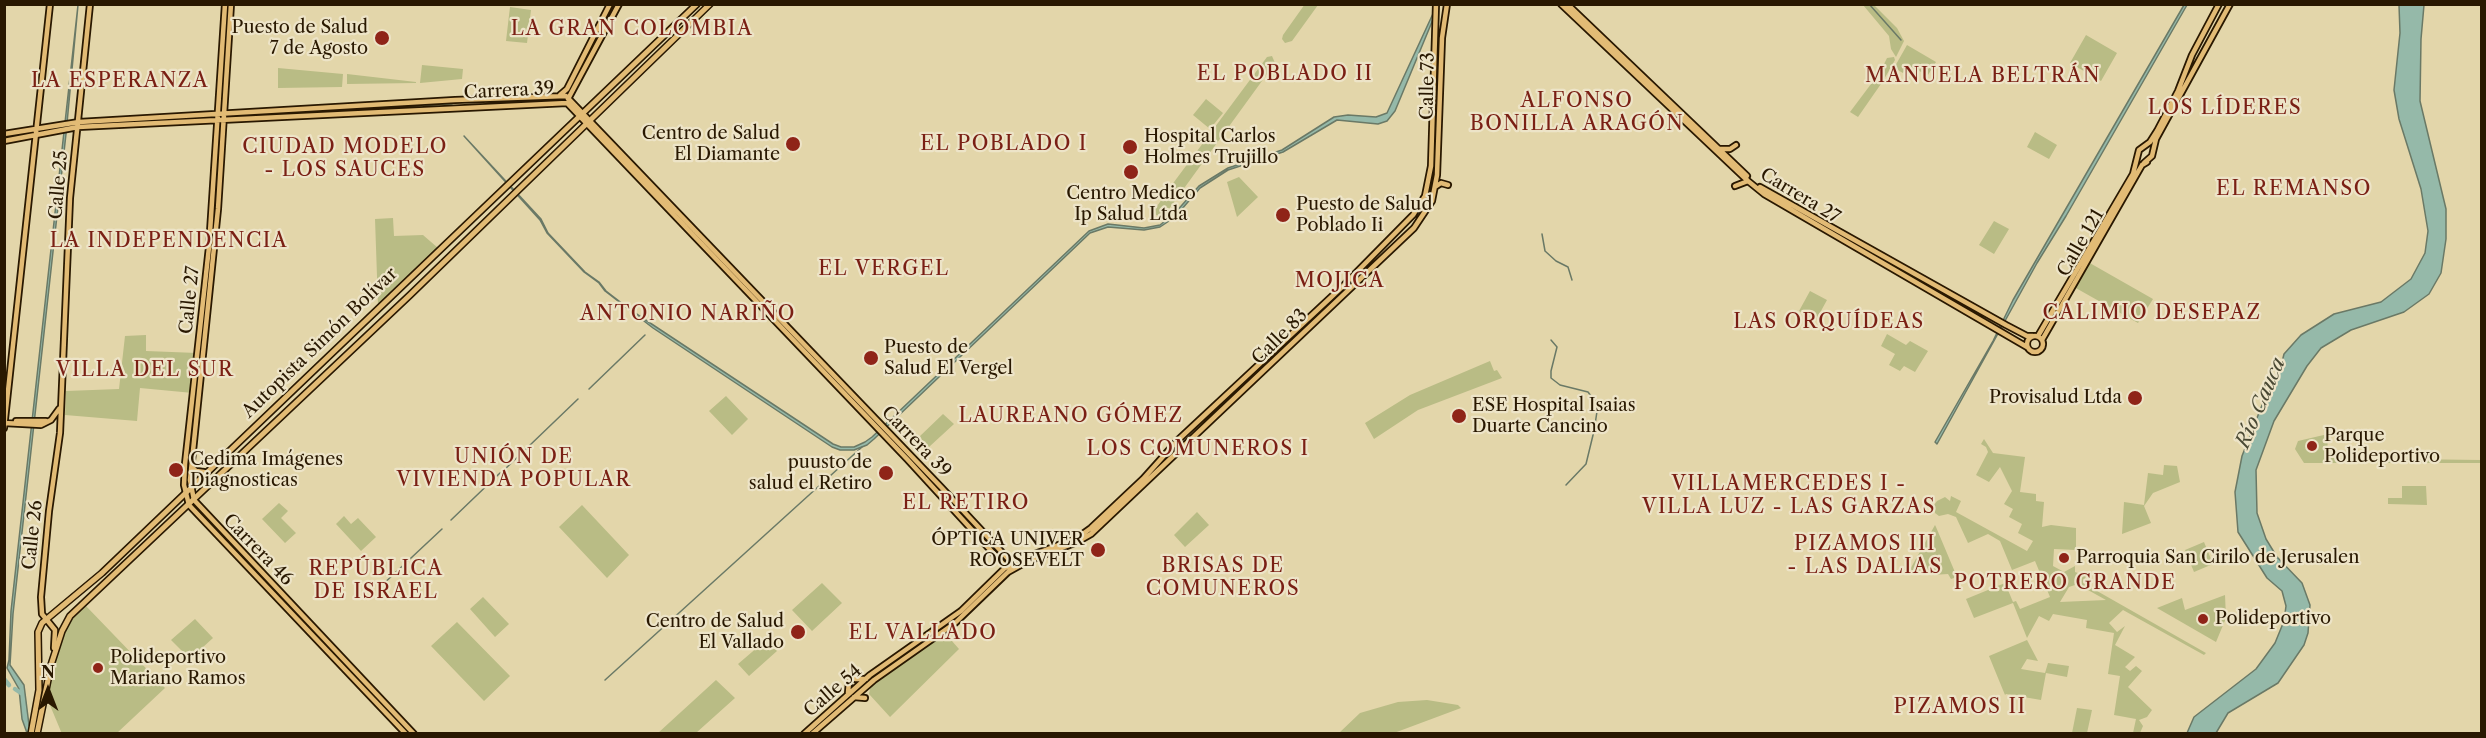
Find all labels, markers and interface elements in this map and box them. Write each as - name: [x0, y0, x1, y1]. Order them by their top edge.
- place label: Puesto de Salud 7 de Agosto: [232, 17, 368, 60]
- district label: LA GRAN COLOMBIA: [511, 17, 753, 41]
- marker: Puesto de Salud 7 de Agosto: [373, 29, 391, 47]
- street label: Calle 73: [1417, 52, 1439, 120]
- district label: EL POBLADO II: [1197, 62, 1373, 86]
- district label: MANUELA BELTRÁN: [1865, 64, 2101, 88]
- district label: LA ESPERANZA: [31, 69, 209, 93]
- street label: Carrera 39: [463, 78, 555, 104]
- district label: ALFONSO BONILLA ARAGÓN: [1470, 89, 1684, 136]
- district label: LOS LÍDERES: [2148, 96, 2302, 120]
- place label: Centro de Salud El Diamante: [642, 123, 780, 166]
- place label: Hospital Carlos Holmes Trujillo: [1144, 126, 1278, 168]
- district label: EL POBLADO I: [920, 132, 1088, 156]
- district label: CIUDAD MODELO - LOS SAUCES: [242, 135, 448, 182]
- marker: Centro de Salud El Diamante: [784, 135, 802, 153]
- marker: Hospital Carlos Holmes Trujillo: [1121, 138, 1139, 156]
- street label: Calle 25: [45, 150, 73, 220]
- marker: Centro Medico Ip Salud Ltda: [1122, 163, 1140, 181]
- street label: Carrera 27: [1756, 164, 1844, 228]
- district label: EL REMANSO: [2216, 177, 2372, 201]
- place label: Centro Medico Ip Salud Ltda: [1066, 183, 1196, 226]
- place label: Puesto de Salud Poblado Ii: [1296, 194, 1432, 236]
- street label: Calle 121: [2053, 205, 2109, 281]
- marker: Puesto de Salud Poblado Ii: [1274, 206, 1292, 224]
- district label: LA INDEPENDENCIA: [50, 229, 288, 253]
- district label: EL VERGEL: [818, 257, 950, 281]
- street label: Autopista Simón Bolívar: [238, 263, 402, 423]
- street label: Calle 27: [176, 265, 204, 335]
- district label: MOJICA: [1295, 269, 1385, 293]
- district label: CALIMIO DESEPAZ: [2043, 301, 2261, 325]
- district label: ANTONIO NARIÑO: [580, 302, 796, 326]
- street label: Calle 83: [1248, 305, 1312, 369]
- district label: LAS ORQUÍDEAS: [1733, 310, 1925, 334]
- place label: Puesto de Salud El Vergel: [884, 337, 1013, 380]
- marker: Puesto de Salud El Vergel: [862, 349, 880, 367]
- water label: Río Cauca: [2231, 354, 2291, 452]
- district label: VILLA DEL SUR: [56, 358, 234, 382]
- place label: Provisalud Ltda: [1989, 387, 2122, 409]
- marker: Provisalud Ltda: [2126, 389, 2144, 407]
- place label: ESE Hospital Isaias Duarte Cancino: [1472, 395, 1636, 438]
- street label: Carrera 39: [877, 402, 955, 482]
- district label: LAUREANO GÓMEZ: [958, 404, 1184, 428]
- marker: ESE Hospital Isaias Duarte Cancino: [1450, 407, 1468, 425]
- place label: Parque Polideportivo: [2324, 425, 2440, 468]
- district label: LOS COMUNEROS I: [1086, 437, 1310, 461]
- marker: Parque Polideportivo: [2305, 439, 2319, 453]
- district label: UNIÓN DE VIVIENDA POPULAR: [397, 445, 631, 492]
- place label: Cedima Imágenes Diagnosticas: [190, 449, 343, 492]
- place label: puusto de salud el Retiro: [749, 452, 872, 494]
- marker: Cedima Imágenes Diagnosticas: [167, 461, 185, 479]
- marker: puusto de salud el Retiro: [877, 464, 895, 482]
- district label: VILLAMERCEDES I - VILLA LUZ - LAS GARZAS: [1642, 472, 1936, 519]
- district label: EL RETIRO: [902, 491, 1030, 515]
- street label: Calle 26: [19, 499, 47, 571]
- street label: Carrera 46: [219, 510, 297, 590]
- place label: ÓPTICA UNIVER ROOSEVELT: [931, 529, 1084, 572]
- district label: PIZAMOS III - LAS DALIAS: [1787, 532, 1943, 579]
- marker: ÓPTICA UNIVER ROOSEVELT: [1089, 541, 1107, 559]
- place label: Parroquia San Cirilo de Jerusalen: [2076, 547, 2359, 569]
- marker: Parroquia San Cirilo de Jerusalen: [2057, 551, 2071, 565]
- district label: BRISAS DE COMUNEROS: [1146, 554, 1300, 601]
- district label: REPÚBLICA DE ISRAEL: [308, 557, 444, 604]
- district label: POTRERO GRANDE: [1954, 571, 2176, 595]
- place label: Polideportivo: [2215, 608, 2331, 630]
- place label: Centro de Salud El Vallado: [646, 611, 784, 654]
- marker: Polideportivo: [2196, 612, 2210, 626]
- district label: EL VALLADO: [849, 621, 997, 645]
- marker: Centro de Salud El Vallado: [789, 623, 807, 641]
- place label: Polideportivo Mariano Ramos: [110, 647, 245, 690]
- north arrow: [18, 660, 78, 720]
- street label: Calle 54: [800, 660, 866, 722]
- marker: Polideportivo Mariano Ramos: [91, 661, 105, 675]
- text: N: [41, 662, 55, 682]
- district label: PIZAMOS II: [1894, 695, 2026, 719]

